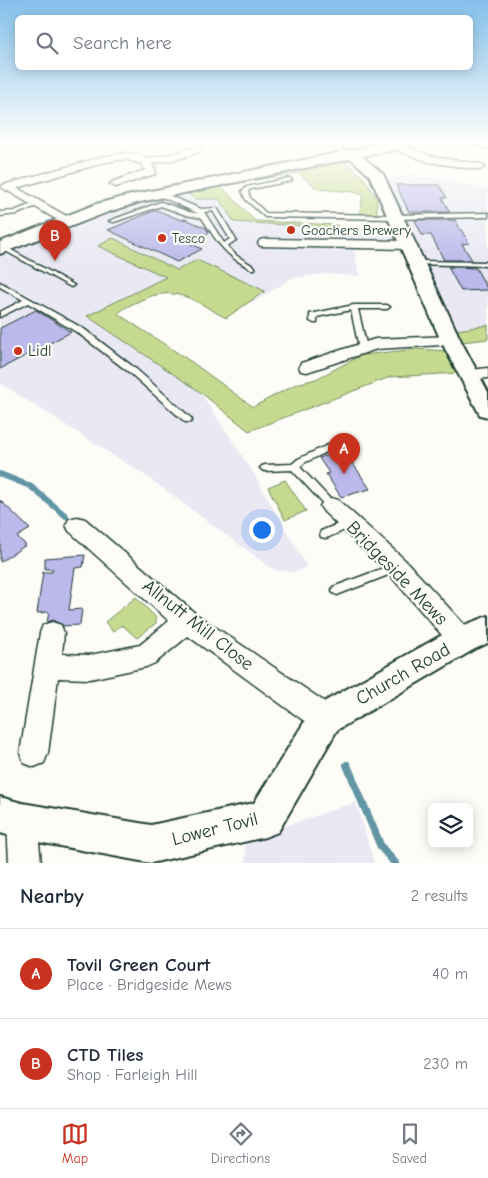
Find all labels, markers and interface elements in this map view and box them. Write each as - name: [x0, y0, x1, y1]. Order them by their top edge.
- search box: [15, 15, 473, 70]
- icon: search: [33, 29, 61, 57]
- text: Search here: [73, 32, 172, 54]
- pin: B: [39, 220, 71, 261]
- place label: Goachers Brewery: [301, 222, 412, 239]
- marker: Goachers Brewery: [285, 224, 297, 236]
- place label: Tesco: [172, 230, 205, 247]
- marker: Tesco: [156, 232, 168, 244]
- place label: Lidl: [28, 342, 52, 360]
- marker: Lidl: [12, 345, 24, 357]
- pin: A: [328, 433, 360, 474]
- street label: Bridgeside Mews: [342, 516, 452, 630]
- your location: [249, 517, 275, 543]
- street label: Allnutt Mill Close: [138, 575, 258, 675]
- street label: Church Road: [352, 638, 454, 710]
- map controls: [428, 803, 473, 848]
- button: layers: [428, 803, 473, 848]
- street label: Lower Tovil: [170, 808, 260, 850]
- text: Nearby: [20, 884, 84, 908]
- text: 2 results: [411, 887, 468, 905]
- text: Tovil Green Court: [67, 954, 210, 976]
- text: A: [32, 965, 40, 983]
- text: 40 m: [432, 965, 468, 983]
- text: Place · Bridgeside Mews: [67, 976, 232, 994]
- text: CTD Tiles: [67, 1044, 143, 1066]
- text: B: [31, 1055, 41, 1073]
- text: 230 m: [423, 1055, 468, 1073]
- text: Shop · Farleigh Hill: [67, 1066, 198, 1084]
- tab: Map: [61, 1120, 89, 1167]
- tab: Directions: [211, 1120, 270, 1167]
- tab: Saved: [392, 1120, 427, 1167]

